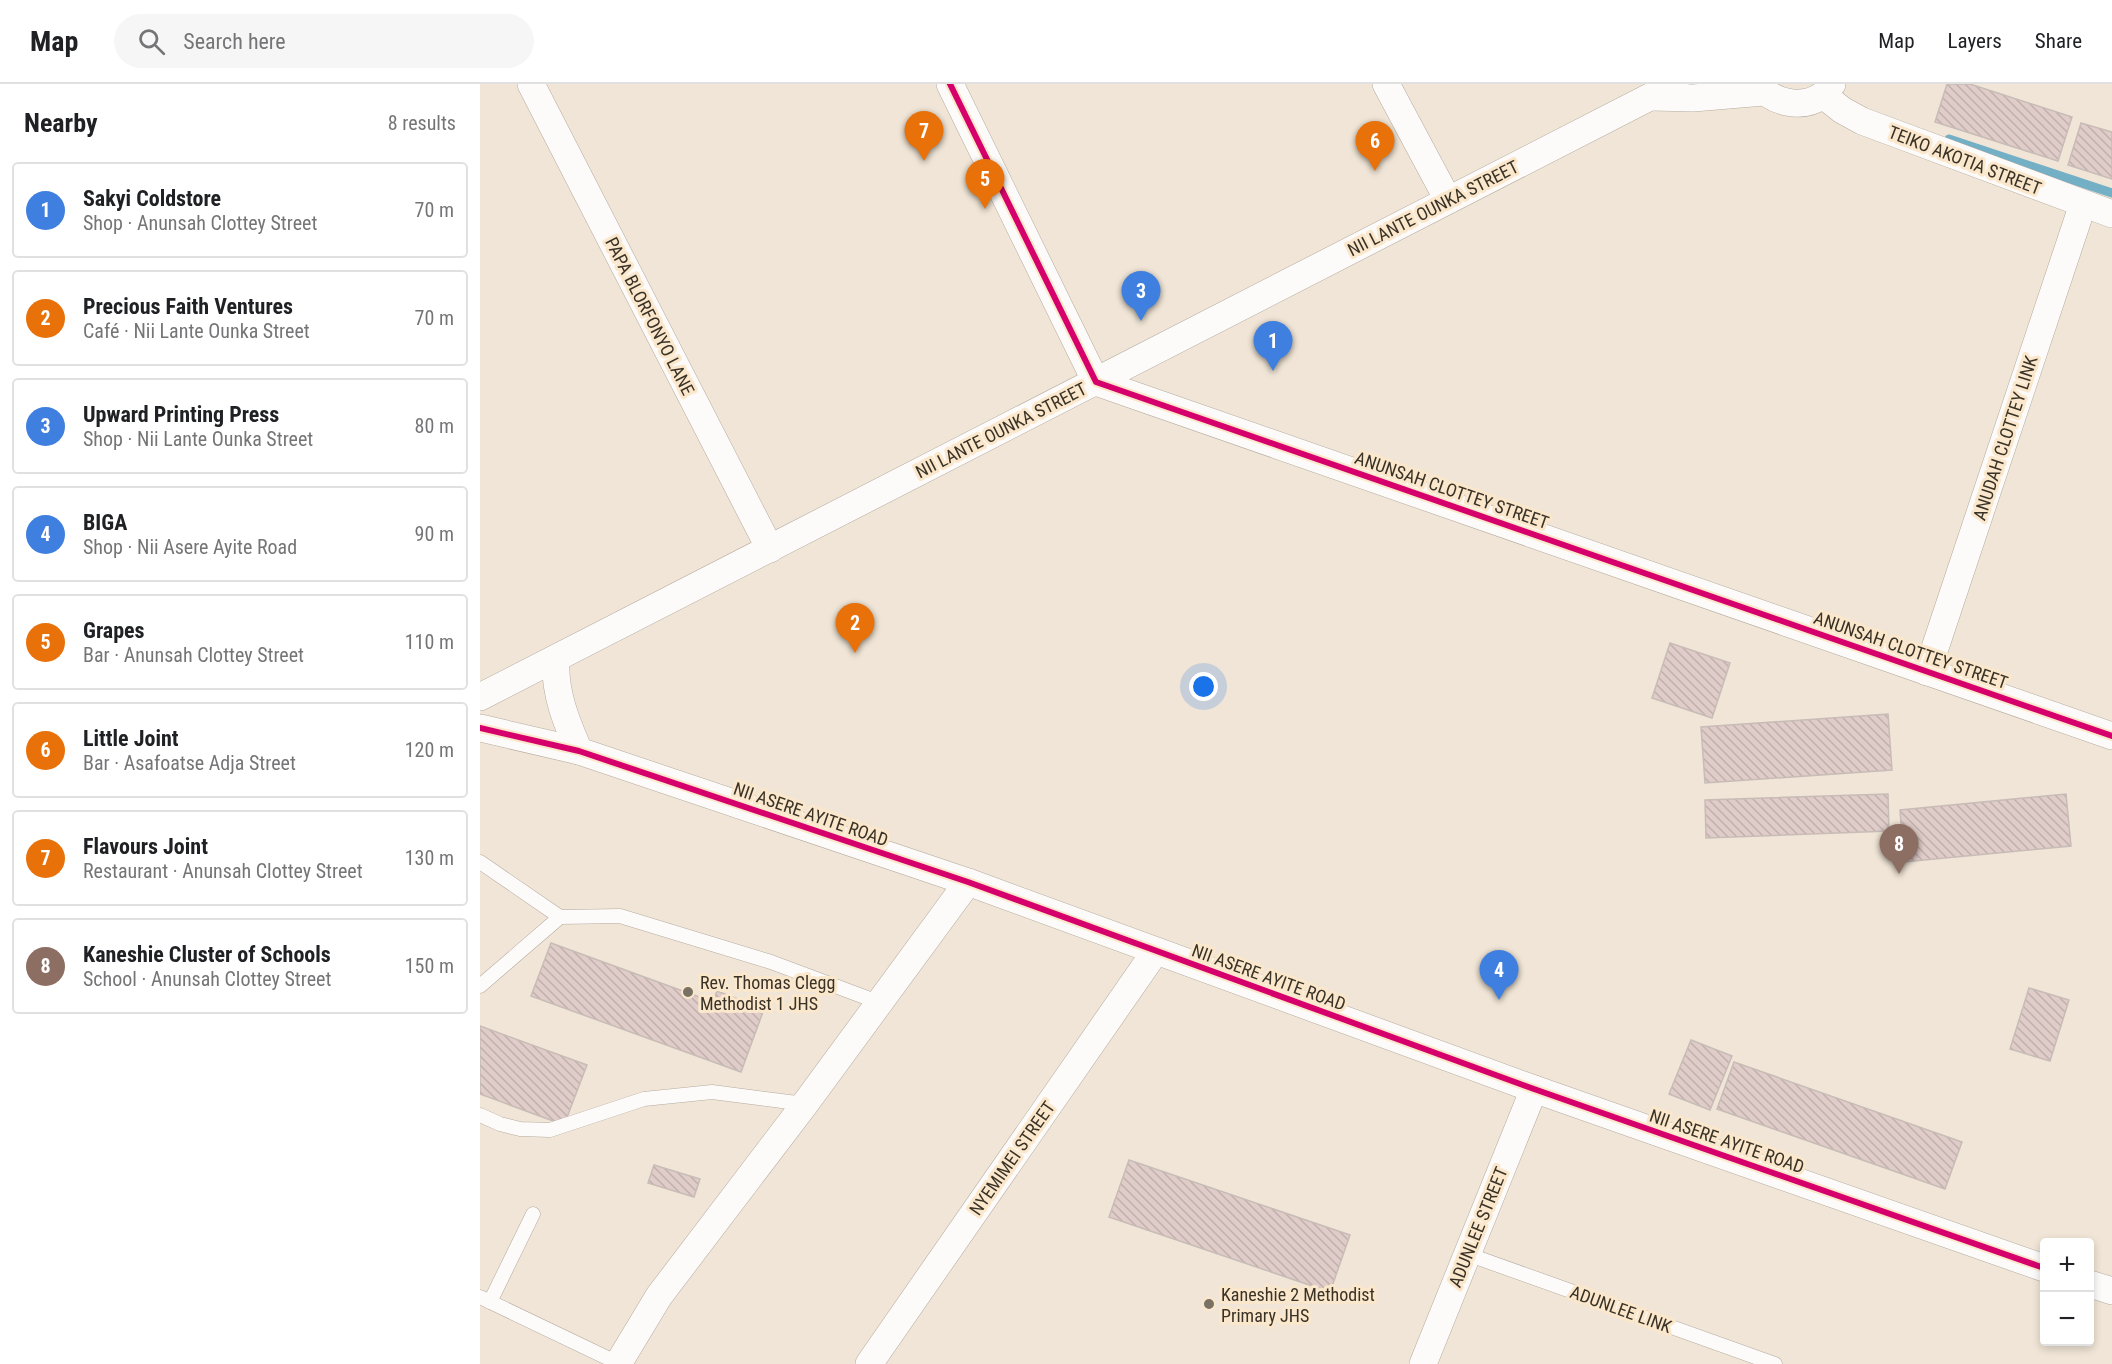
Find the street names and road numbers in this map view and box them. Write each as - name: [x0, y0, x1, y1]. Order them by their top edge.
- street label: TEIKO AKOTIA STREET: [1886, 121, 2044, 199]
- street label: NII LANTE OUNKA STREET: [1344, 156, 1522, 260]
- street label: PAPA BLORFONYO LANE: [601, 234, 699, 398]
- street label: ANUDAH CLOTTEY LINK: [1968, 353, 2042, 523]
- street label: NII LANTE OUNKA STREET: [912, 378, 1090, 482]
- street label: ANUNSAH CLOTTEY STREET: [1352, 447, 1552, 533]
- street label: ANUNSAH CLOTTEY STREET: [1811, 607, 2011, 693]
- street label: NII ASERE AYITE ROAD: [731, 778, 891, 850]
- street label: NII ASERE AYITE ROAD: [1189, 939, 1349, 1015]
- street label: NYEMIMEI STREET: [965, 1097, 1059, 1219]
- street label: NII ASERE AYITE ROAD: [1647, 1105, 1807, 1177]
- street label: ADUNLEE STREET: [1444, 1164, 1512, 1290]
- street label: ADUNLEE LINK: [1567, 1281, 1675, 1337]

